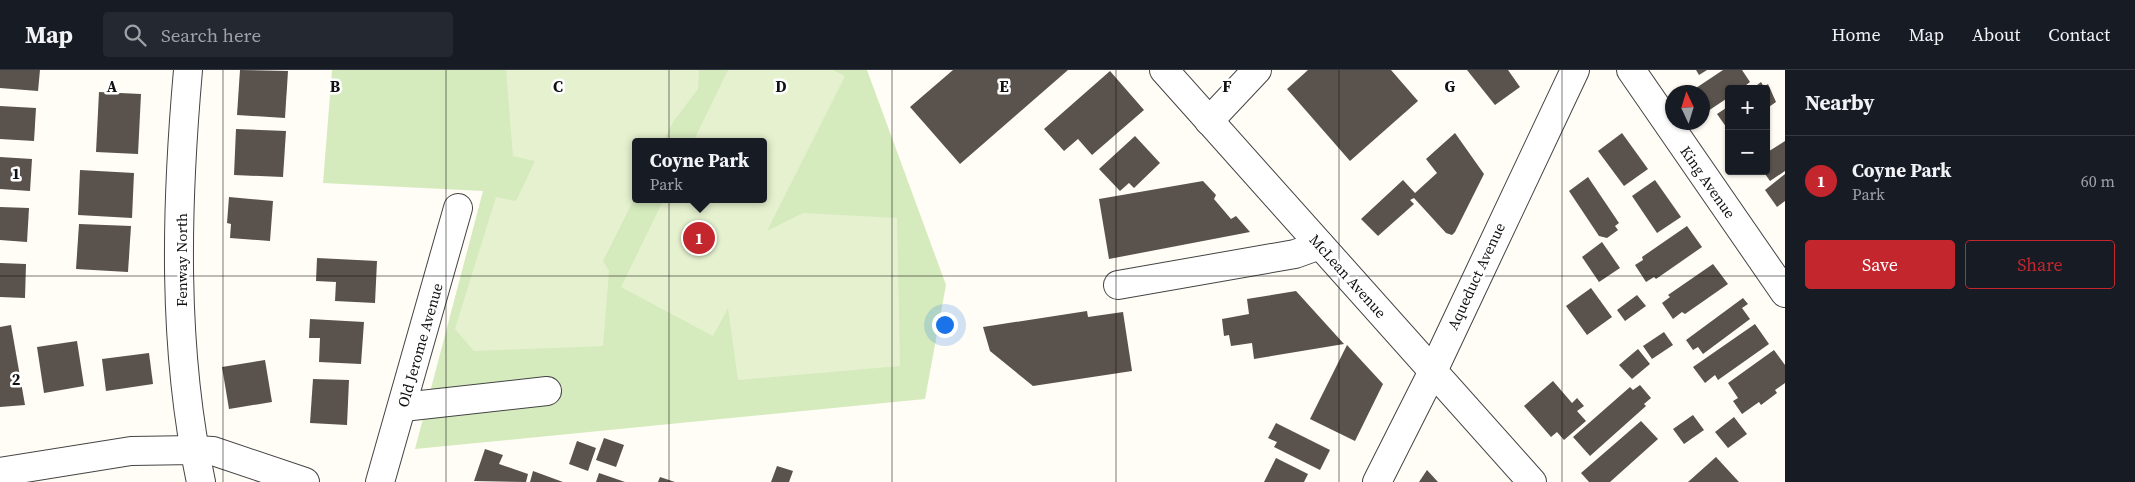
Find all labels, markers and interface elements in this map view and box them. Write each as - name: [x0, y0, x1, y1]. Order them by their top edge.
- search box: [103, 12, 453, 57]
- text: Map: [25, 18, 73, 51]
- icon: search: [121, 21, 149, 49]
- text: Search here: [161, 22, 261, 48]
- text: Home: [1832, 22, 1881, 47]
- text: Map: [1909, 22, 1944, 47]
- text: About: [1972, 22, 2020, 47]
- text: Contact: [2048, 22, 2110, 47]
- text: A: [107, 75, 118, 97]
- text: B: [330, 75, 341, 97]
- text: C: [553, 75, 563, 97]
- text: D: [775, 75, 787, 97]
- text: E: [999, 75, 1009, 97]
- text: F: [1222, 75, 1232, 97]
- text: G: [1445, 75, 1456, 97]
- north arrow: [1665, 85, 1710, 130]
- map controls: [1725, 85, 1770, 175]
- button: +: [1725, 85, 1770, 130]
- text: Nearby: [1805, 88, 1875, 117]
- button: −: [1725, 130, 1770, 175]
- popup: [632, 138, 767, 203]
- street label: King Avenue: [1675, 142, 1741, 223]
- text: Coyne Park: [650, 147, 749, 173]
- text: Coyne Park: [1852, 157, 1951, 183]
- text: 1: [12, 162, 20, 184]
- text: 1: [1817, 170, 1825, 192]
- text: 60 m: [2081, 170, 2115, 192]
- text: Park: [650, 173, 683, 195]
- text: Park: [1852, 183, 1885, 205]
- street label: Fenway North: [171, 213, 192, 307]
- pin: 1: [683, 219, 715, 257]
- street label: Aqueduct Avenue: [1442, 219, 1510, 333]
- street label: McLean Avenue: [1305, 230, 1392, 323]
- button: Save: [1805, 240, 1955, 289]
- button: Share: [1965, 240, 2115, 289]
- street label: Old Jerome Avenue: [392, 280, 448, 410]
- your location: [932, 312, 958, 338]
- text: 2: [12, 368, 21, 390]

